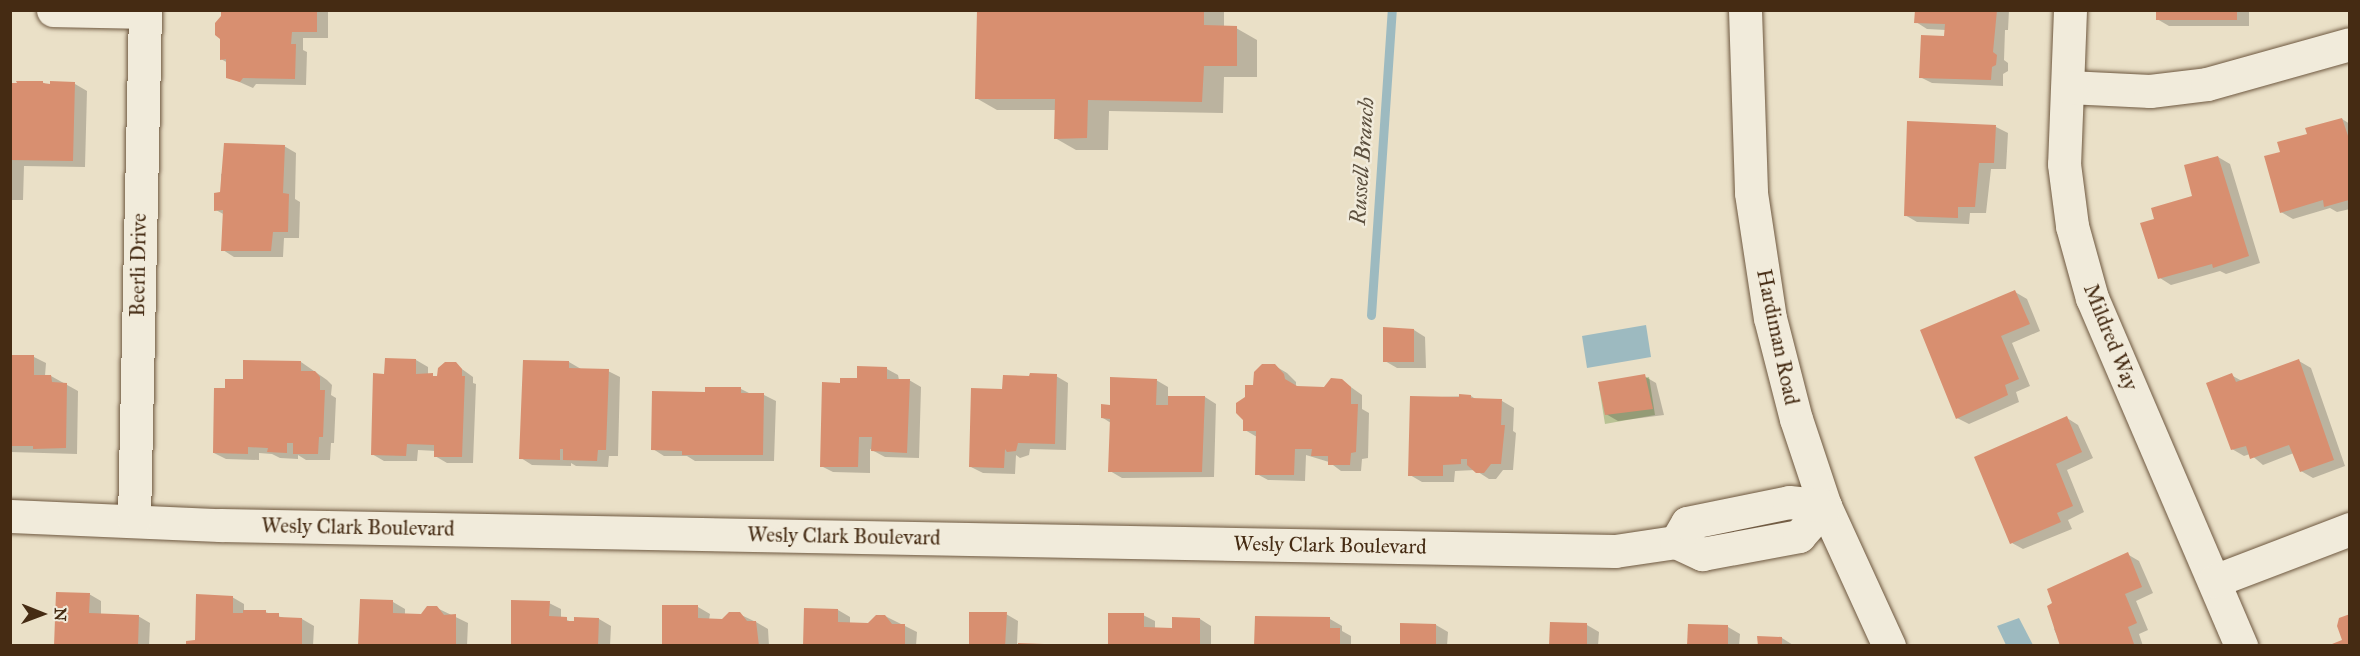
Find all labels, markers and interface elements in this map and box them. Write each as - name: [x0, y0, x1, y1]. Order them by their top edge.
- water label: Russell Branch: [1344, 96, 1380, 226]
- street label: Beerli Drive: [124, 213, 152, 317]
- street label: Hardiman Road: [1751, 267, 1805, 407]
- street label: Mildred Way: [2078, 280, 2144, 394]
- street label: Wesly Clark Boulevard: [261, 513, 455, 541]
- street label: Wesly Clark Boulevard: [747, 522, 941, 550]
- street label: Wesly Clark Boulevard: [1233, 531, 1427, 559]
- north arrow: [12, 584, 72, 644]
- text: N: [51, 607, 70, 621]

